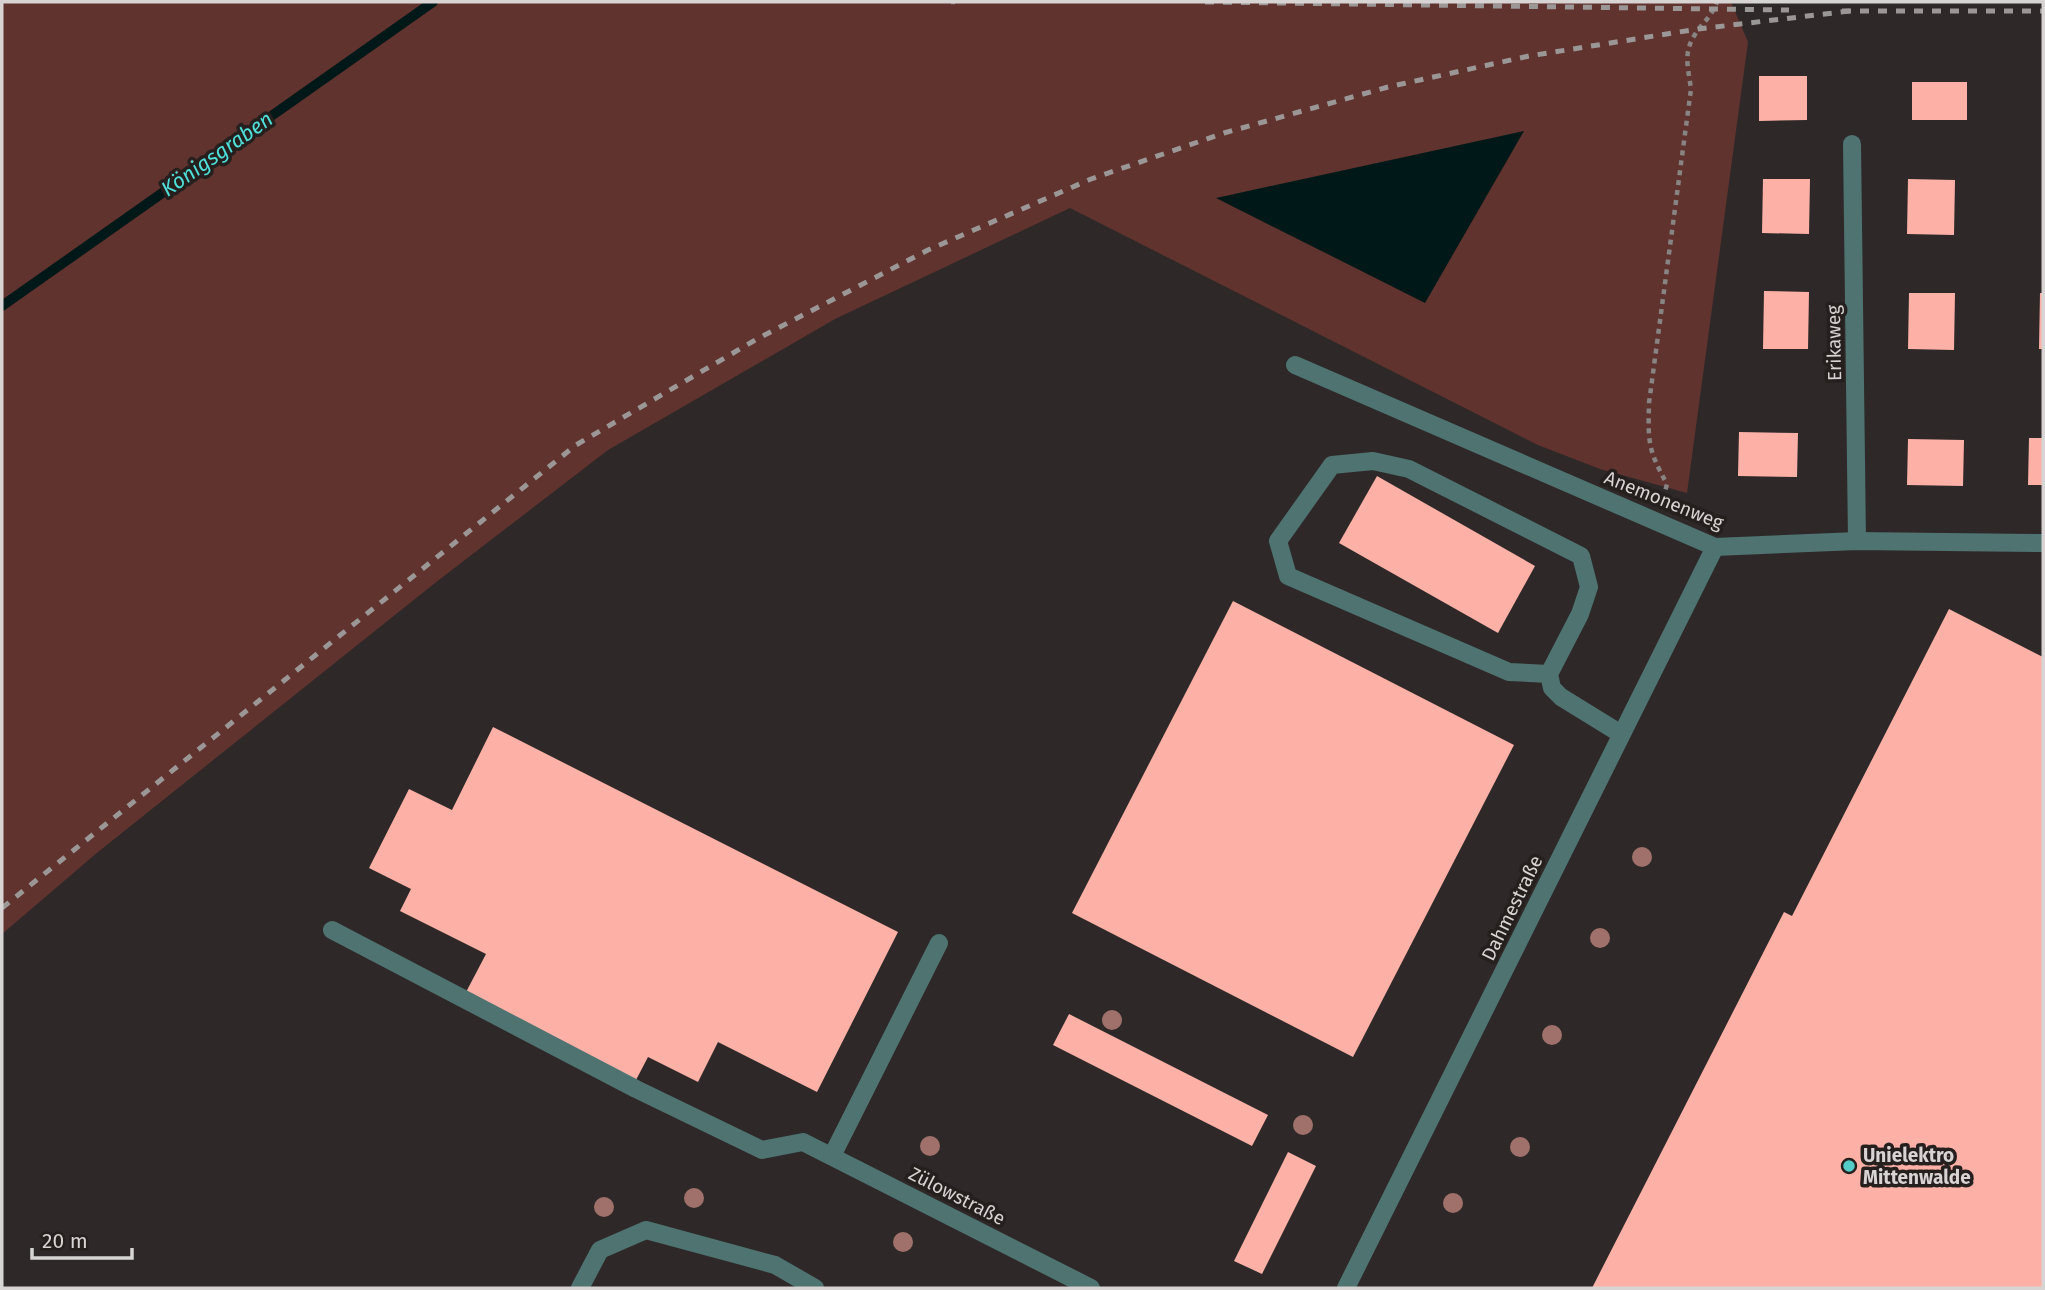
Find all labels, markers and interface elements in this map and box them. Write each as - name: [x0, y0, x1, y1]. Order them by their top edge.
- water label: Königsgraben: [156, 106, 278, 202]
- street label: Erikaweg: [1822, 305, 1846, 381]
- street label: Anemonenweg: [1601, 466, 1727, 534]
- street label: Dahmestraße: [1477, 851, 1547, 965]
- place label: Unielektro Mittenwalde: [1863, 1144, 1971, 1189]
- marker: Unielektro Mittenwalde: [1841, 1158, 1857, 1174]
- street label: Zülowstraße: [905, 1162, 1009, 1230]
- scale bar: [32, 1216, 131, 1260]
- text: 20 m: [42, 1228, 88, 1254]

